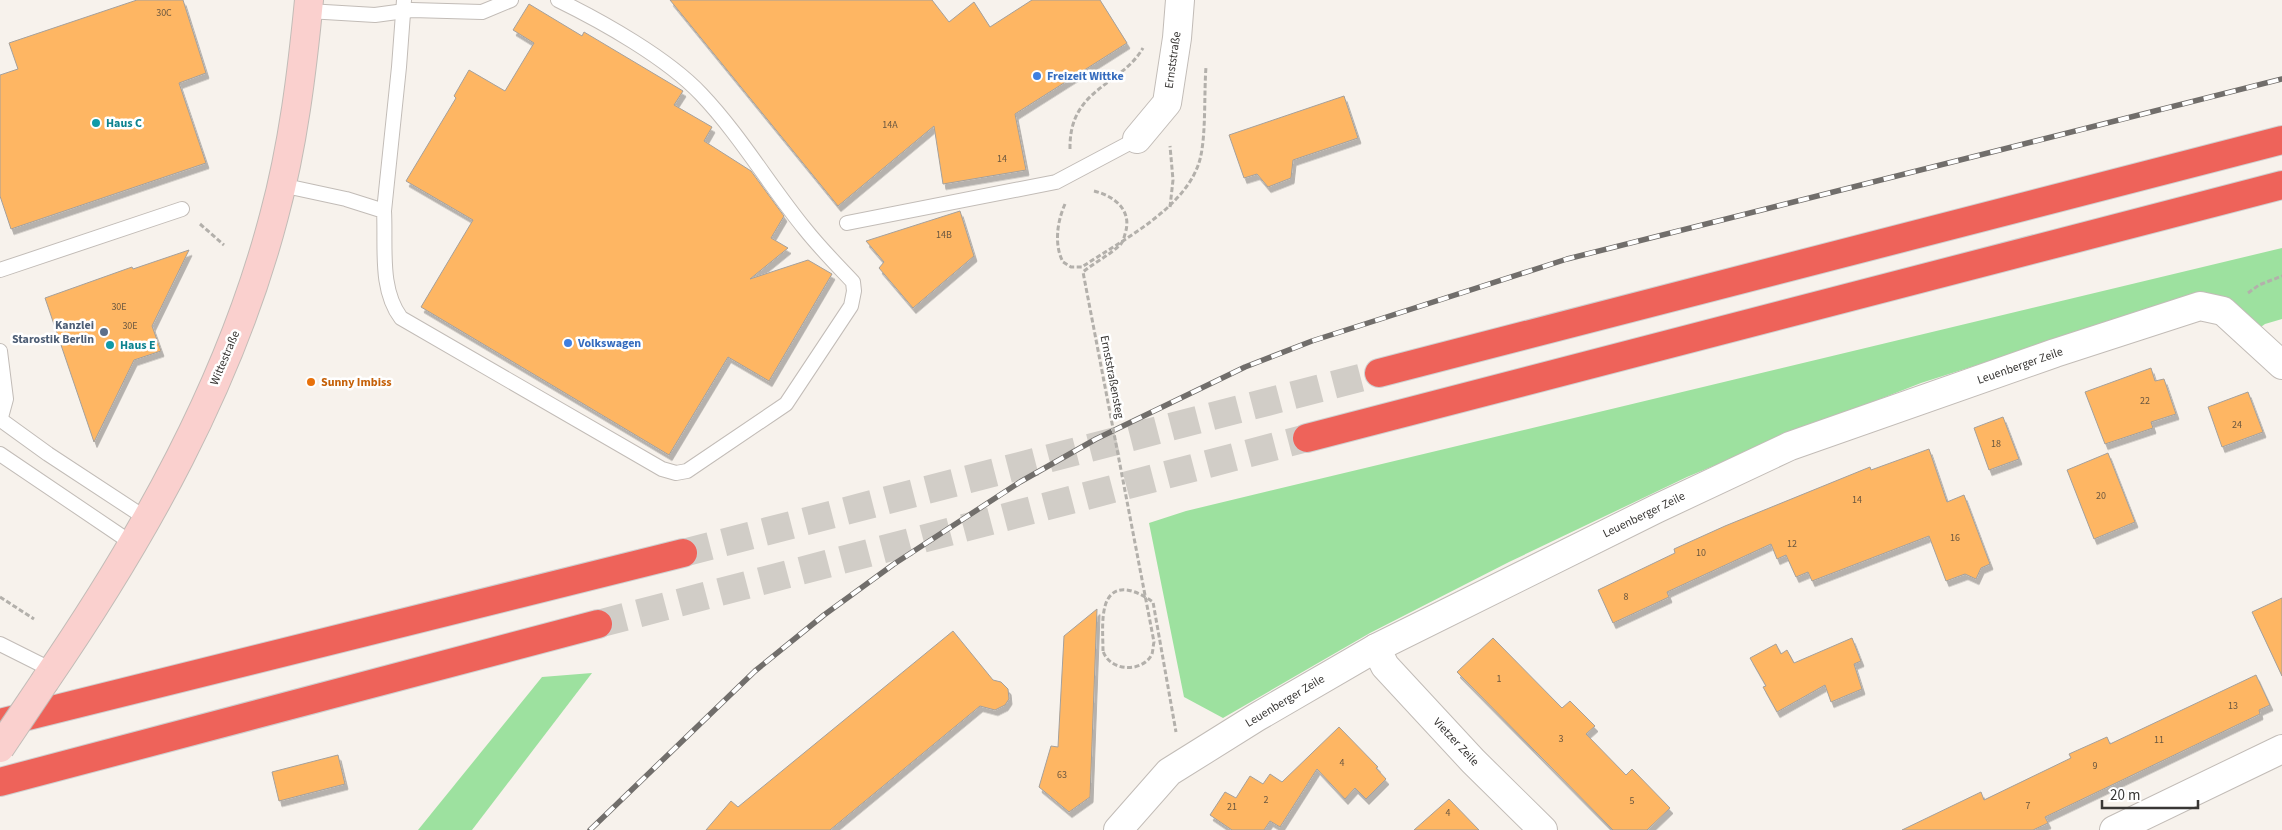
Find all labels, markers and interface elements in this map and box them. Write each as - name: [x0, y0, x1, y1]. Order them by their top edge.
- house number: 30C: [156, 6, 172, 20]
- street label: Ernststraße: [1161, 30, 1185, 90]
- place label: Freizeit Wittke: [1047, 68, 1124, 85]
- marker: Freizeit Wittke: [1031, 70, 1043, 82]
- place label: Haus C: [106, 115, 142, 132]
- marker: Haus C: [90, 117, 102, 129]
- house number: 14A: [882, 118, 898, 132]
- house number: 14: [997, 152, 1007, 166]
- house number: 14B: [936, 228, 952, 242]
- house number: 30E: [111, 300, 127, 314]
- place label: Kanzlei Starostik Berlin: [12, 317, 94, 348]
- house number: 30E: [122, 319, 138, 333]
- marker: Kanzlei Starostik Berlin: [98, 326, 110, 338]
- street label: Wittestraße: [206, 328, 244, 388]
- street label: Ernststraßensteg: [1096, 334, 1128, 420]
- place label: Volkswagen: [577, 335, 641, 352]
- place label: Haus E: [120, 337, 156, 354]
- marker: Volkswagen: [562, 337, 574, 349]
- marker: Haus E: [104, 339, 116, 351]
- street label: Leuenberger Zeile: [1975, 343, 2065, 389]
- place label: Sunny Imbiss: [321, 374, 392, 391]
- marker: Sunny Imbiss: [305, 376, 317, 388]
- house number: 22: [2140, 394, 2150, 408]
- house number: 24: [2232, 418, 2242, 432]
- house number: 18: [1991, 437, 2001, 451]
- street label: Leuenberger Zeile: [1600, 488, 1688, 542]
- house number: 20: [2096, 489, 2106, 503]
- house number: 14: [1852, 493, 1862, 507]
- house number: 16: [1950, 531, 1960, 545]
- house number: 12: [1787, 537, 1797, 551]
- house number: 10: [1696, 546, 1706, 560]
- house number: 8: [1624, 590, 1629, 604]
- street label: Leuenberger Zeile: [1242, 671, 1328, 731]
- house number: 1: [1497, 672, 1502, 686]
- house number: 13: [2228, 699, 2238, 713]
- street label: Vietzer Zeile: [1429, 714, 1483, 770]
- house number: 3: [1559, 732, 1564, 746]
- house number: 11: [2154, 733, 2164, 747]
- house number: 4: [1340, 756, 1345, 770]
- house number: 9: [2093, 759, 2098, 773]
- house number: 63: [1057, 768, 1067, 782]
- scale bar: [2102, 778, 2198, 810]
- text: 20 m: [2110, 785, 2140, 806]
- house number: 2: [1264, 793, 1269, 807]
- house number: 5: [1630, 794, 1635, 808]
- house number: 7: [2026, 799, 2031, 813]
- house number: 21: [1227, 800, 1237, 814]
- house number: 4: [1446, 806, 1451, 820]

